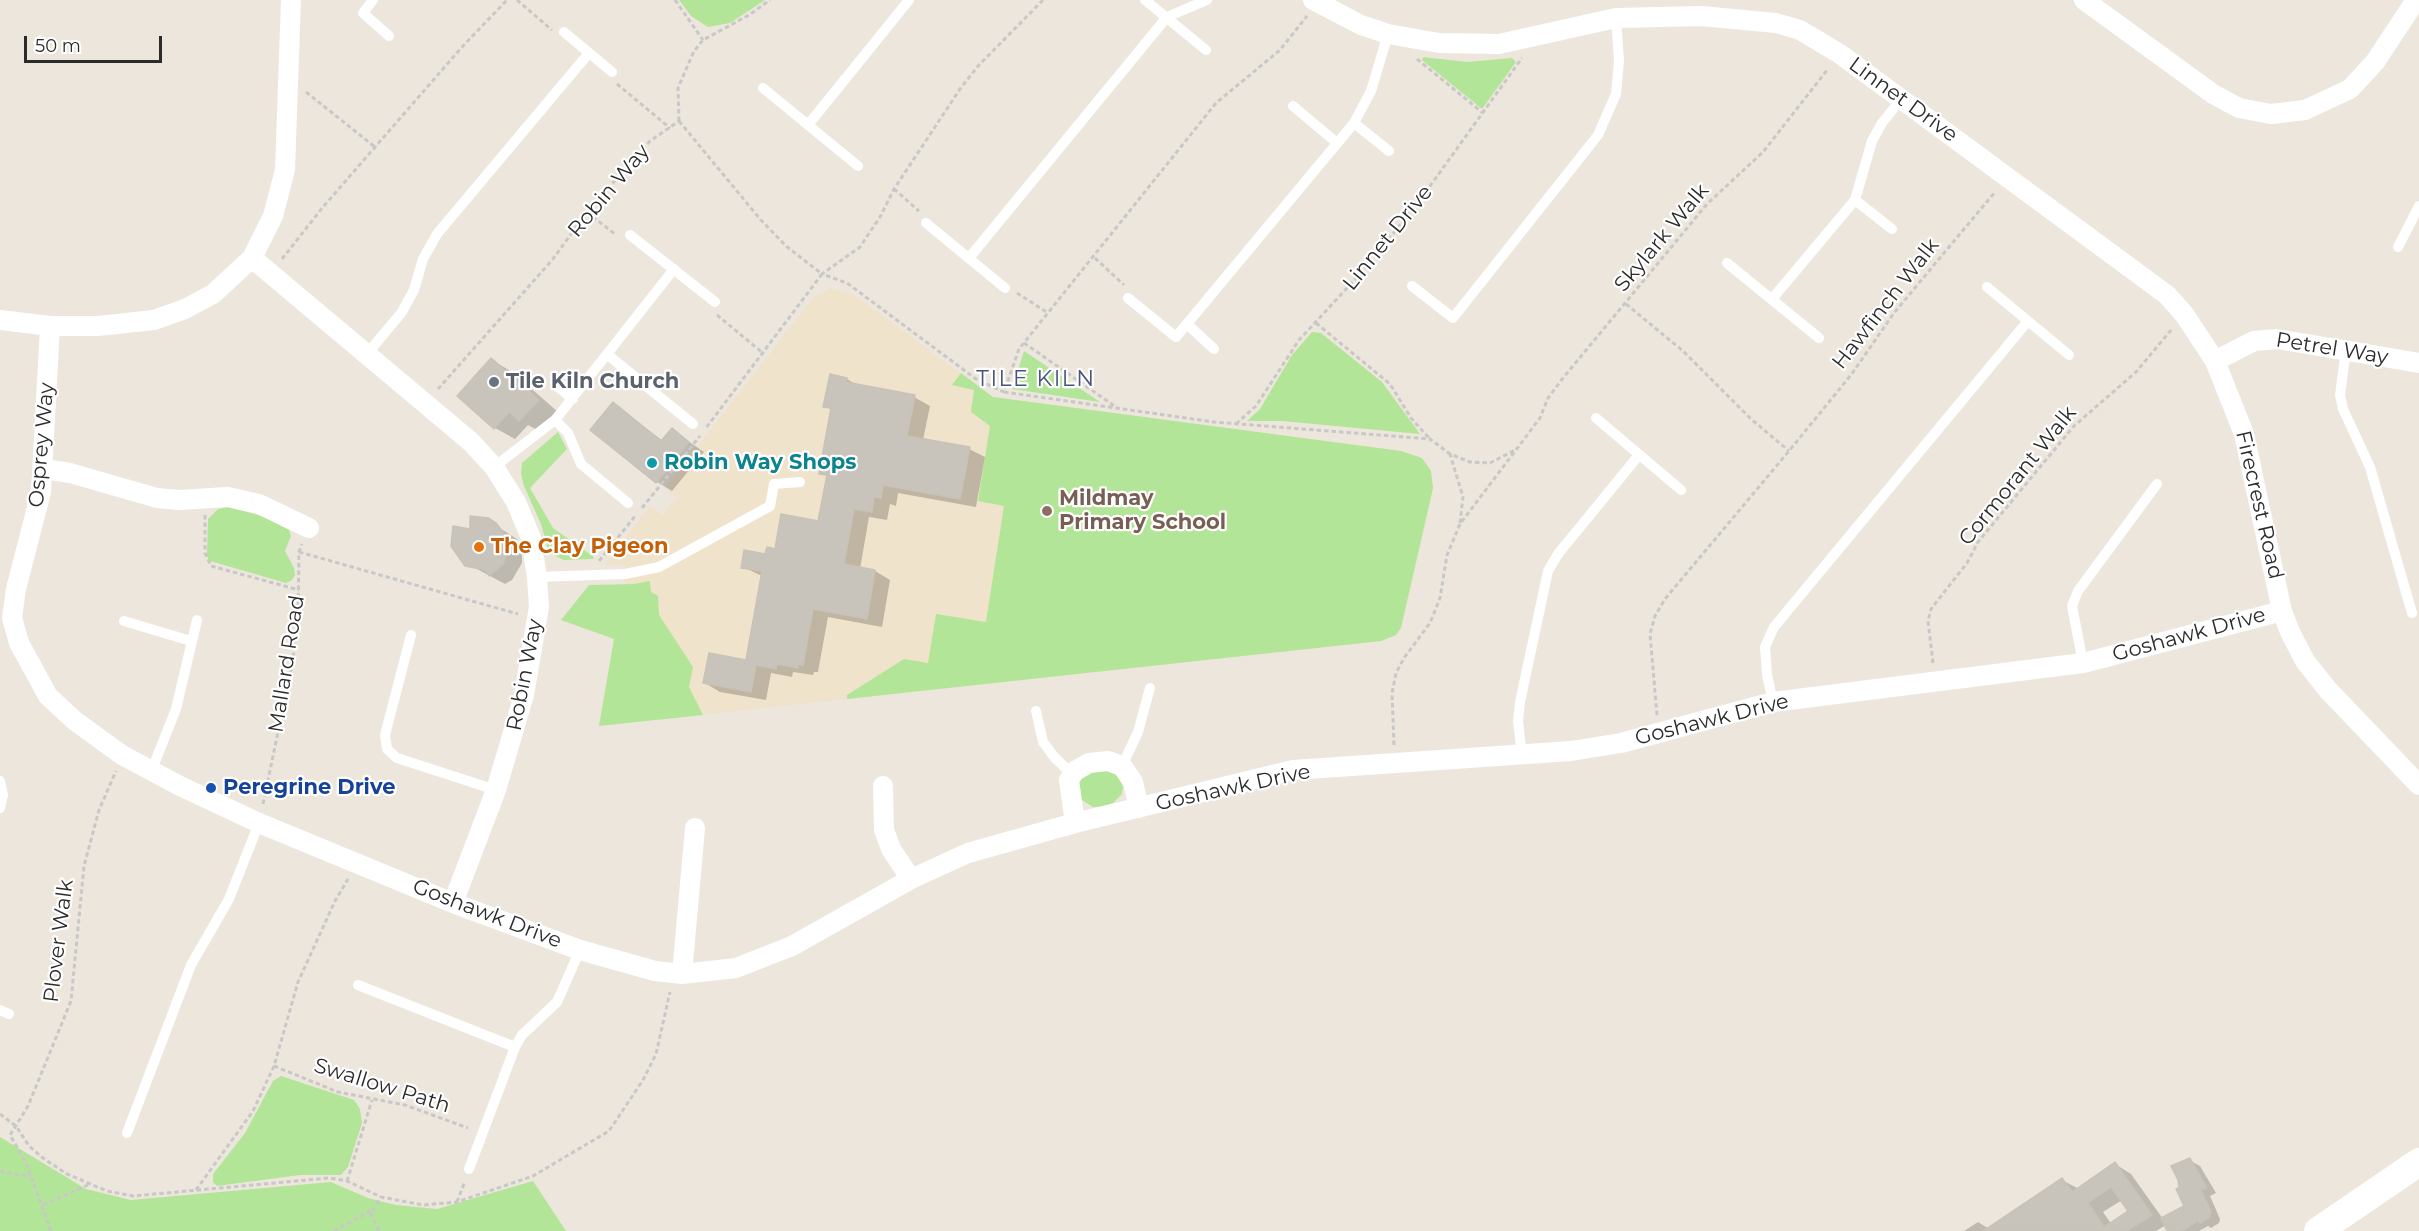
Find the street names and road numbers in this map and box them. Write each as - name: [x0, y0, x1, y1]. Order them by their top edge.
- street label: Linnet Drive: [1844, 52, 1962, 148]
- street label: Robin Way: [563, 139, 655, 243]
- street label: Skylark Walk: [1609, 179, 1715, 297]
- street label: Linnet Drive: [1338, 180, 1438, 296]
- street label: Hawfinch Walk: [1827, 234, 1945, 374]
- street label: Petrel Way: [2274, 328, 2390, 370]
- street label: Osprey Way: [24, 382, 60, 508]
- street label: Cormorant Walk: [1954, 401, 2082, 551]
- street label: Firecrest Road: [2230, 428, 2288, 582]
- street label: Mallard Road: [264, 593, 310, 735]
- street label: Goshawk Drive: [2110, 602, 2268, 668]
- street label: Robin Way: [502, 617, 548, 733]
- street label: Goshawk Drive: [1633, 689, 1791, 751]
- street label: Goshawk Drive: [1153, 759, 1313, 817]
- street label: Goshawk Drive: [409, 874, 565, 954]
- street label: Plover Walk: [39, 878, 79, 1004]
- street label: Swallow Path: [311, 1053, 453, 1119]

